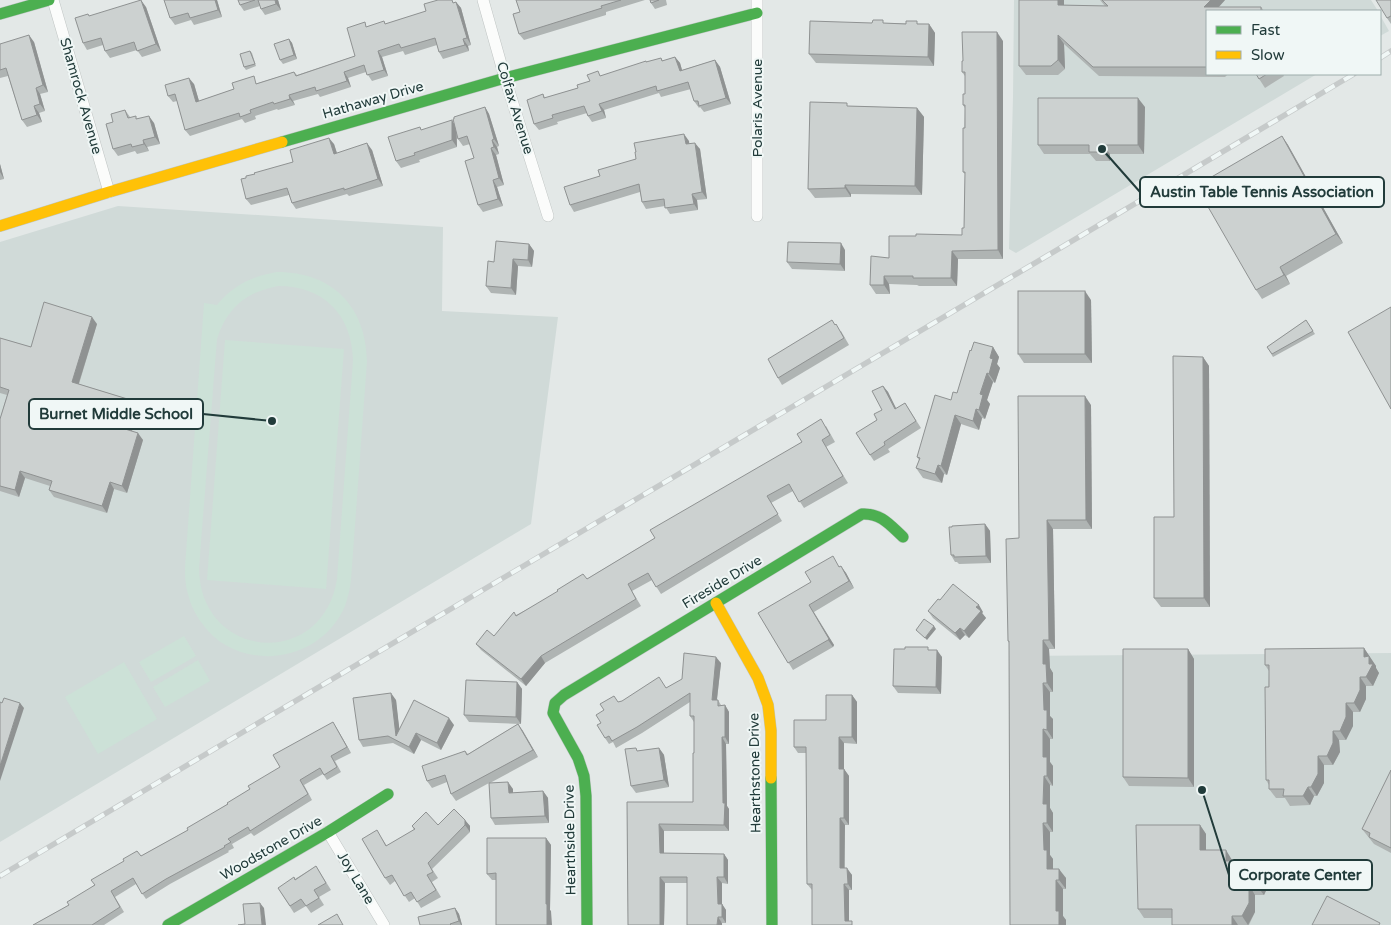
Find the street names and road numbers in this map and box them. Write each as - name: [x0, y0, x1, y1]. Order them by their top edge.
- street label: Shamrock Avenue: [56, 36, 106, 156]
- street label: Polaris Avenue: [749, 59, 766, 157]
- street label: Colfax Avenue: [493, 60, 537, 156]
- street label: Hathaway Drive: [321, 77, 426, 123]
- street label: Fireside Drive: [679, 551, 765, 612]
- street label: Hearthstone Drive: [745, 713, 765, 833]
- street label: Hearthside Drive: [561, 785, 579, 895]
- street label: Woodstone Drive: [217, 812, 325, 884]
- street label: Joy Lane: [334, 849, 378, 908]

